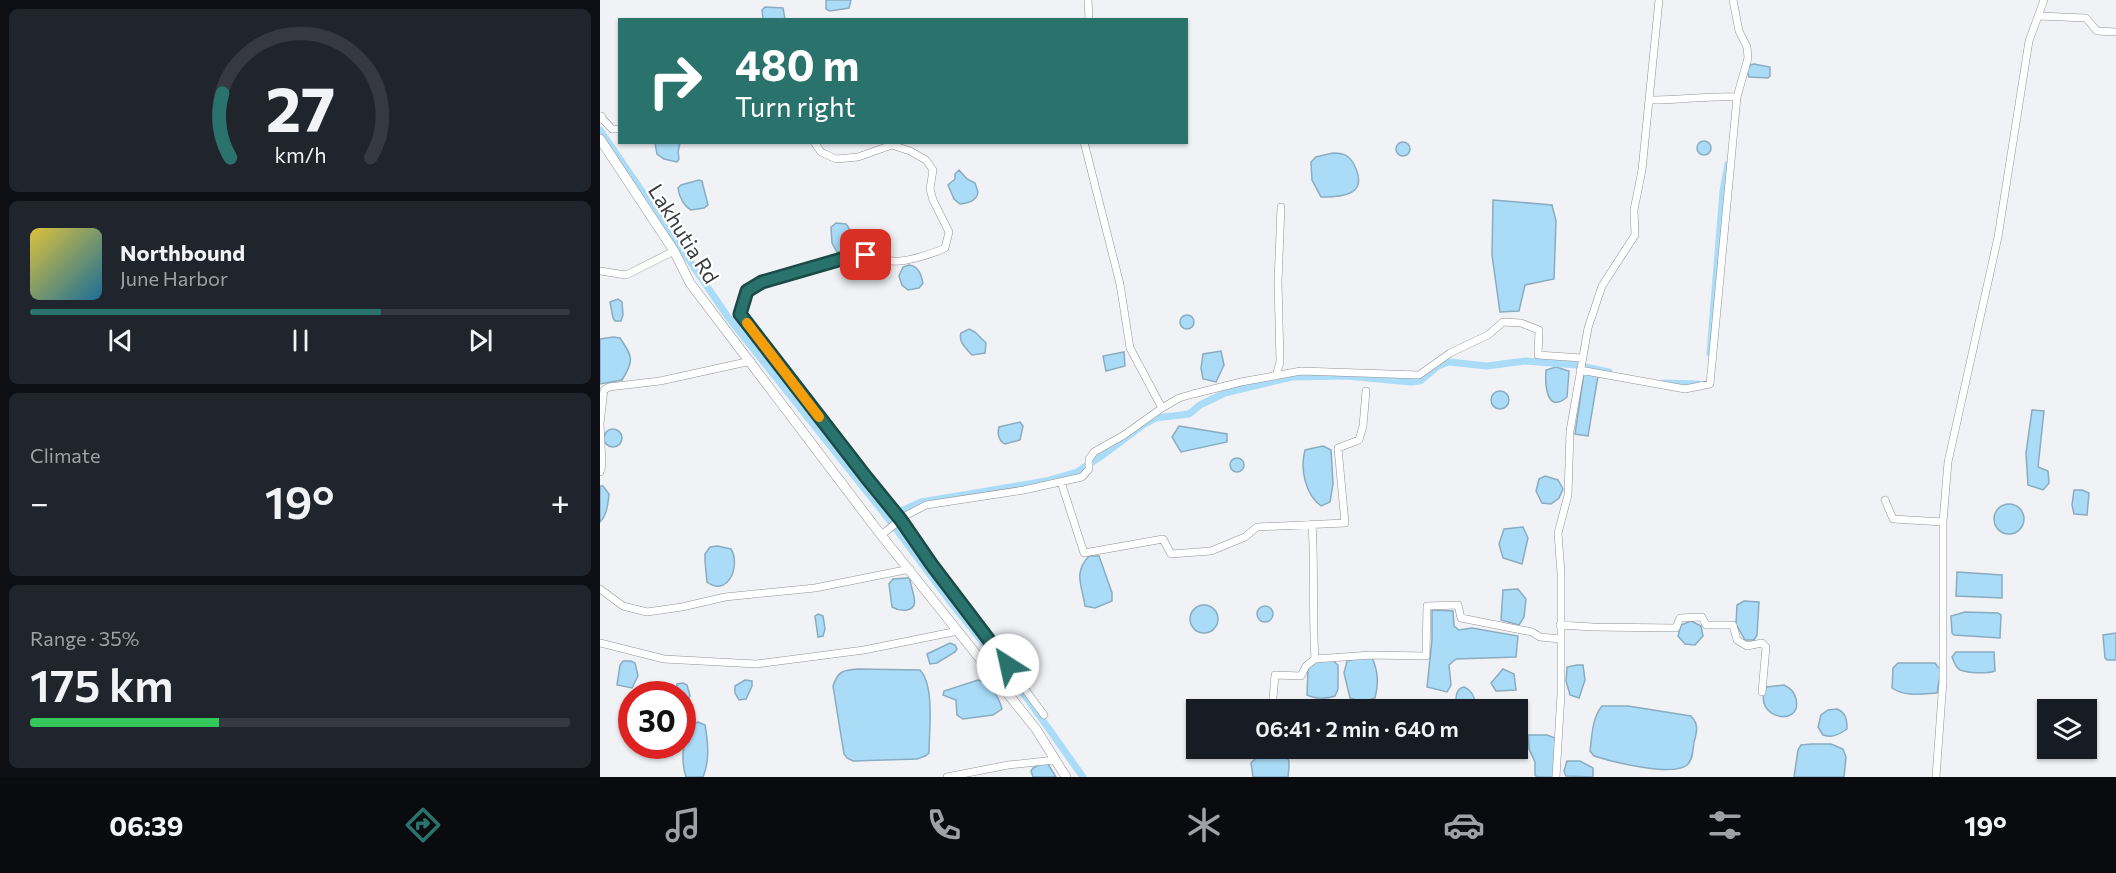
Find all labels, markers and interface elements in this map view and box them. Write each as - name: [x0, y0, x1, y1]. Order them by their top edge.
- text: 480 m: [735, 38, 859, 90]
- icon: right: [636, 42, 714, 120]
- text: 27: [265, 69, 335, 145]
- text: Turn right: [735, 90, 855, 123]
- text: km/h: [274, 141, 326, 167]
- street label: Lakhutia Rd: [644, 179, 725, 288]
- pin: [840, 229, 891, 280]
- icon: arrive: [849, 238, 882, 271]
- text: Northbound: [120, 239, 245, 266]
- text: June Harbor: [120, 266, 228, 290]
- icon: previous: [104, 324, 137, 357]
- icon: pause: [284, 324, 317, 357]
- icon: next: [464, 324, 497, 357]
- text: Climate: [30, 443, 100, 467]
- text: 19°: [265, 473, 334, 528]
- text: −: [30, 481, 49, 522]
- text: +: [551, 481, 570, 522]
- text: Range · 35%: [30, 626, 139, 650]
- position arrow: [976, 633, 1040, 697]
- text: 175 km: [30, 656, 174, 711]
- speed limit sign: 30: [618, 681, 696, 759]
- map controls: [2037, 699, 2097, 759]
- button: layers: [2037, 699, 2097, 759]
- text: 06:41 · 2 min · 640 m: [1255, 715, 1459, 742]
- icon: directions: [402, 804, 444, 846]
- icon: music: [662, 804, 704, 846]
- icon: phone: [923, 804, 965, 846]
- icon: climate: [1183, 804, 1225, 846]
- icon: car: [1443, 804, 1485, 846]
- icon: filters: [1704, 804, 1746, 846]
- text: 06:39: [109, 809, 183, 842]
- text: 19°: [1964, 809, 2007, 842]

